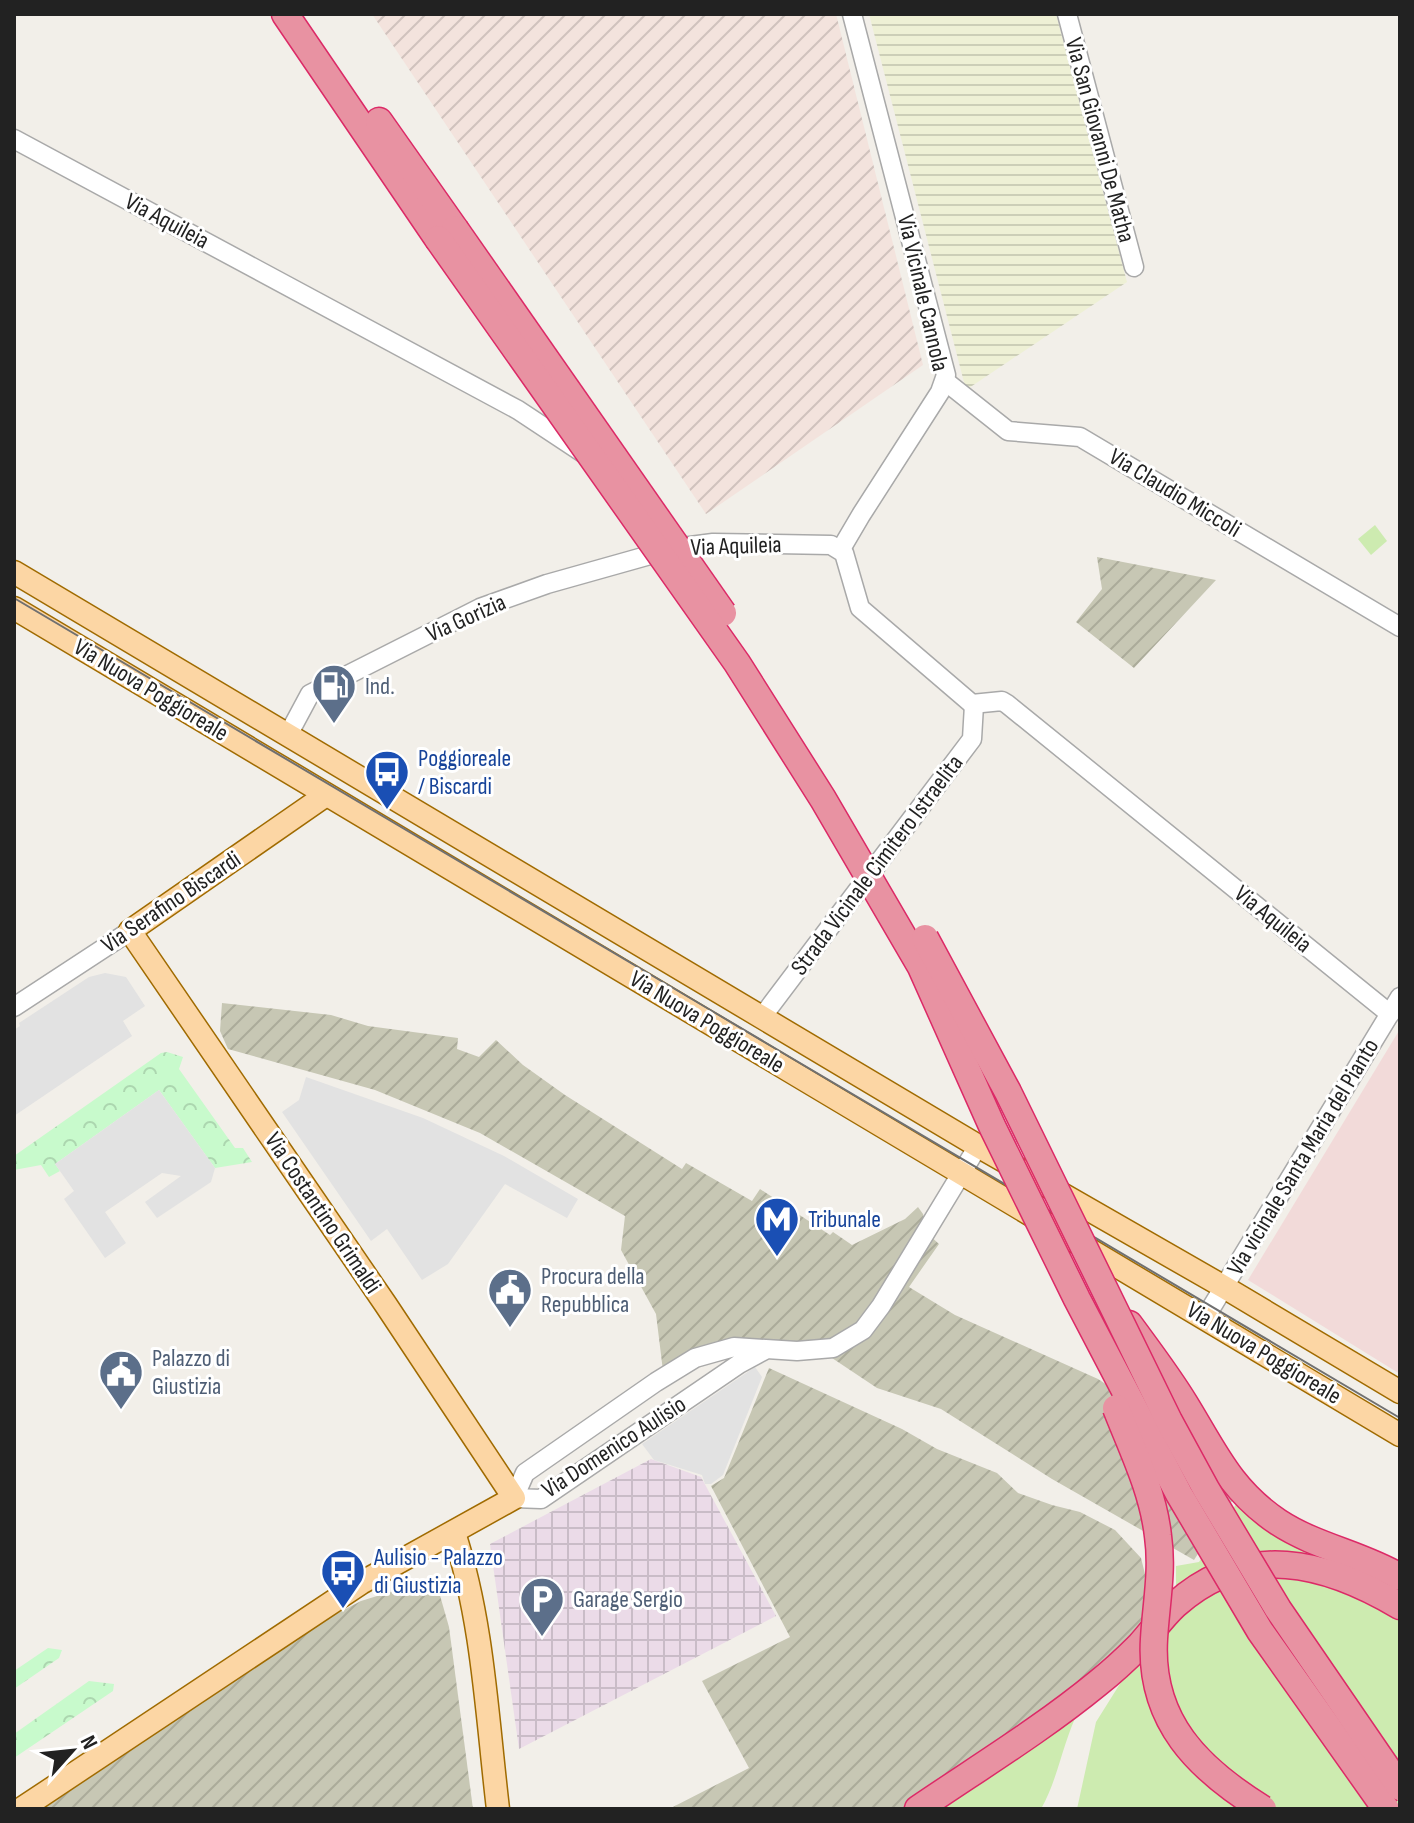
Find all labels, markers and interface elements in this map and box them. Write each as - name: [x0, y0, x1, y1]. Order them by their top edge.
- street label: Via San Giovanni De Matha: [1059, 34, 1141, 246]
- street label: Via Aquileia: [120, 187, 214, 255]
- street label: Via Vicinale Cannola: [891, 212, 955, 374]
- street label: Via Claudio Miccoli: [1104, 442, 1246, 544]
- street label: Via Aquileia: [690, 530, 782, 562]
- street label: Via Gorizia: [422, 588, 510, 648]
- street label: Via Nuova Poggioreale: [68, 632, 234, 748]
- fuel station icon: Ind.: [310, 662, 358, 725]
- place label: Ind.: [365, 672, 395, 701]
- place label: Poggioreale / Biscardi: [418, 744, 511, 801]
- bus stop icon: Poggioreale / Biscardi: [363, 748, 411, 811]
- street label: Strada Vicinale Cimitero Istraelita: [785, 749, 969, 981]
- street label: Via Serafino Biscardi: [96, 845, 246, 959]
- street label: Via Aquileia: [1228, 879, 1318, 959]
- street label: Via Nuova Poggioreale: [624, 964, 790, 1080]
- street label: Via vicinale Santa Maria del Pianto: [1221, 1033, 1385, 1281]
- street label: Via Costantino Grimaldi: [258, 1127, 388, 1299]
- metro station icon: Tribunale: [753, 1195, 801, 1258]
- place label: Tribunale: [808, 1205, 881, 1234]
- place label: Procura della Repubblica: [541, 1262, 645, 1319]
- public building icon: Procura della Repubblica: [486, 1266, 534, 1329]
- street label: Via Nuova Poggioreale: [1181, 1295, 1347, 1411]
- place label: Palazzo di Giustizia: [152, 1344, 230, 1401]
- public building icon: Palazzo di Giustizia: [97, 1348, 145, 1411]
- street label: Via Domenico Aulisio: [537, 1390, 691, 1504]
- place label: Aulisio - Palazzo di Giustizia: [373, 1543, 503, 1600]
- bus stop icon: Aulisio - Palazzo di Giustizia: [319, 1547, 367, 1610]
- parking icon: Garage Sergio: [518, 1575, 566, 1638]
- place label: Garage Sergio: [573, 1585, 683, 1614]
- north arrow: [32, 1711, 112, 1791]
- text: N: [74, 1731, 103, 1754]

